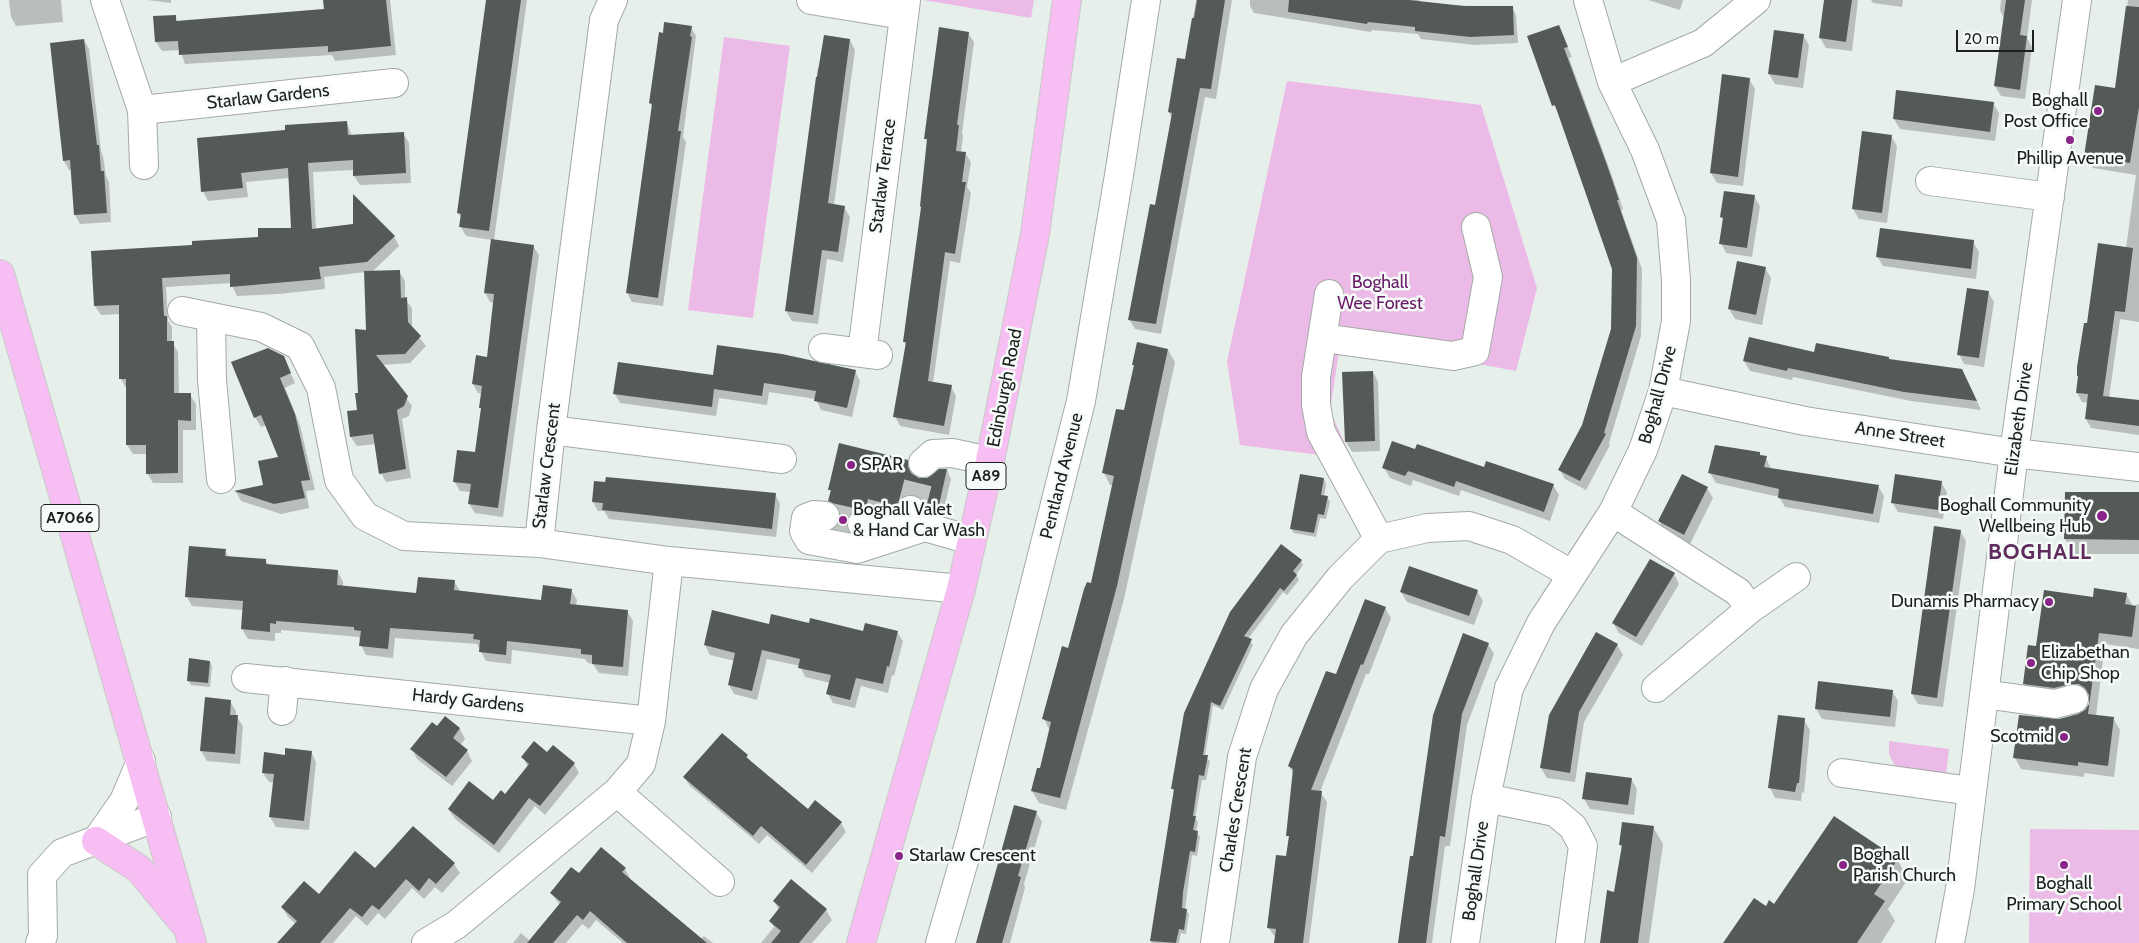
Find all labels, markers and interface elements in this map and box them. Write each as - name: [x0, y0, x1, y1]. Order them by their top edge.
- scale bar: [1959, 20, 2036, 52]
- text: 20 m: [1964, 30, 1999, 48]
- street label: Starlaw Gardens: [206, 80, 330, 114]
- place label: Boghall Post Office: [2004, 90, 2088, 132]
- marker: Boghall Post Office: [2092, 105, 2104, 117]
- street label: Starlaw Terrace: [865, 118, 901, 234]
- marker: Phillip Avenue: [2064, 134, 2076, 146]
- place label: Phillip Avenue: [2016, 148, 2124, 170]
- park label: Boghall Wee Forest: [1337, 272, 1423, 314]
- street label: Edinburgh Road: [983, 327, 1027, 449]
- street label: Boghall Drive: [1635, 343, 1681, 447]
- street label: Elizabeth Drive: [2000, 361, 2038, 477]
- street label: Starlaw Crescent: [529, 402, 565, 530]
- street label: Pentland Avenue: [1036, 411, 1088, 541]
- street label: Anne Street: [1854, 417, 1946, 453]
- place label: SPAR: [861, 454, 903, 476]
- marker: SPAR: [845, 459, 857, 471]
- road number: A89: [966, 462, 1006, 490]
- place label: Boghall Community Wellbeing Hub: [1940, 495, 2091, 538]
- place label: Boghall Valet & Hand Car Wash: [853, 499, 985, 542]
- road number: A7066: [41, 504, 99, 532]
- marker: Boghall Community Wellbeing Hub: [2095, 509, 2109, 523]
- marker: Boghall Valet & Hand Car Wash: [837, 514, 849, 526]
- district label: BOGHALL: [1987, 540, 2093, 566]
- place label: Dunamis Pharmacy: [1891, 591, 2039, 613]
- marker: Dunamis Pharmacy: [2043, 596, 2055, 608]
- place label: Elizabethan Chip Shop: [2041, 642, 2130, 684]
- marker: Elizabethan Chip Shop: [2025, 657, 2037, 669]
- street label: Hardy Gardens: [411, 684, 525, 718]
- place label: Scotmid: [1990, 726, 2054, 748]
- marker: Scotmid: [2058, 731, 2070, 743]
- street label: Charles Crescent: [1215, 746, 1257, 874]
- street label: Boghall Drive: [1458, 820, 1494, 922]
- place label: Boghall Parish Church: [1853, 844, 1956, 886]
- place label: Starlaw Crescent: [909, 845, 1036, 867]
- marker: Starlaw Crescent: [893, 850, 905, 862]
- marker: Boghall Parish Church: [1837, 859, 1849, 871]
- marker: Boghall Primary School: [2058, 859, 2070, 871]
- place label: Boghall Primary School: [2006, 873, 2122, 916]

